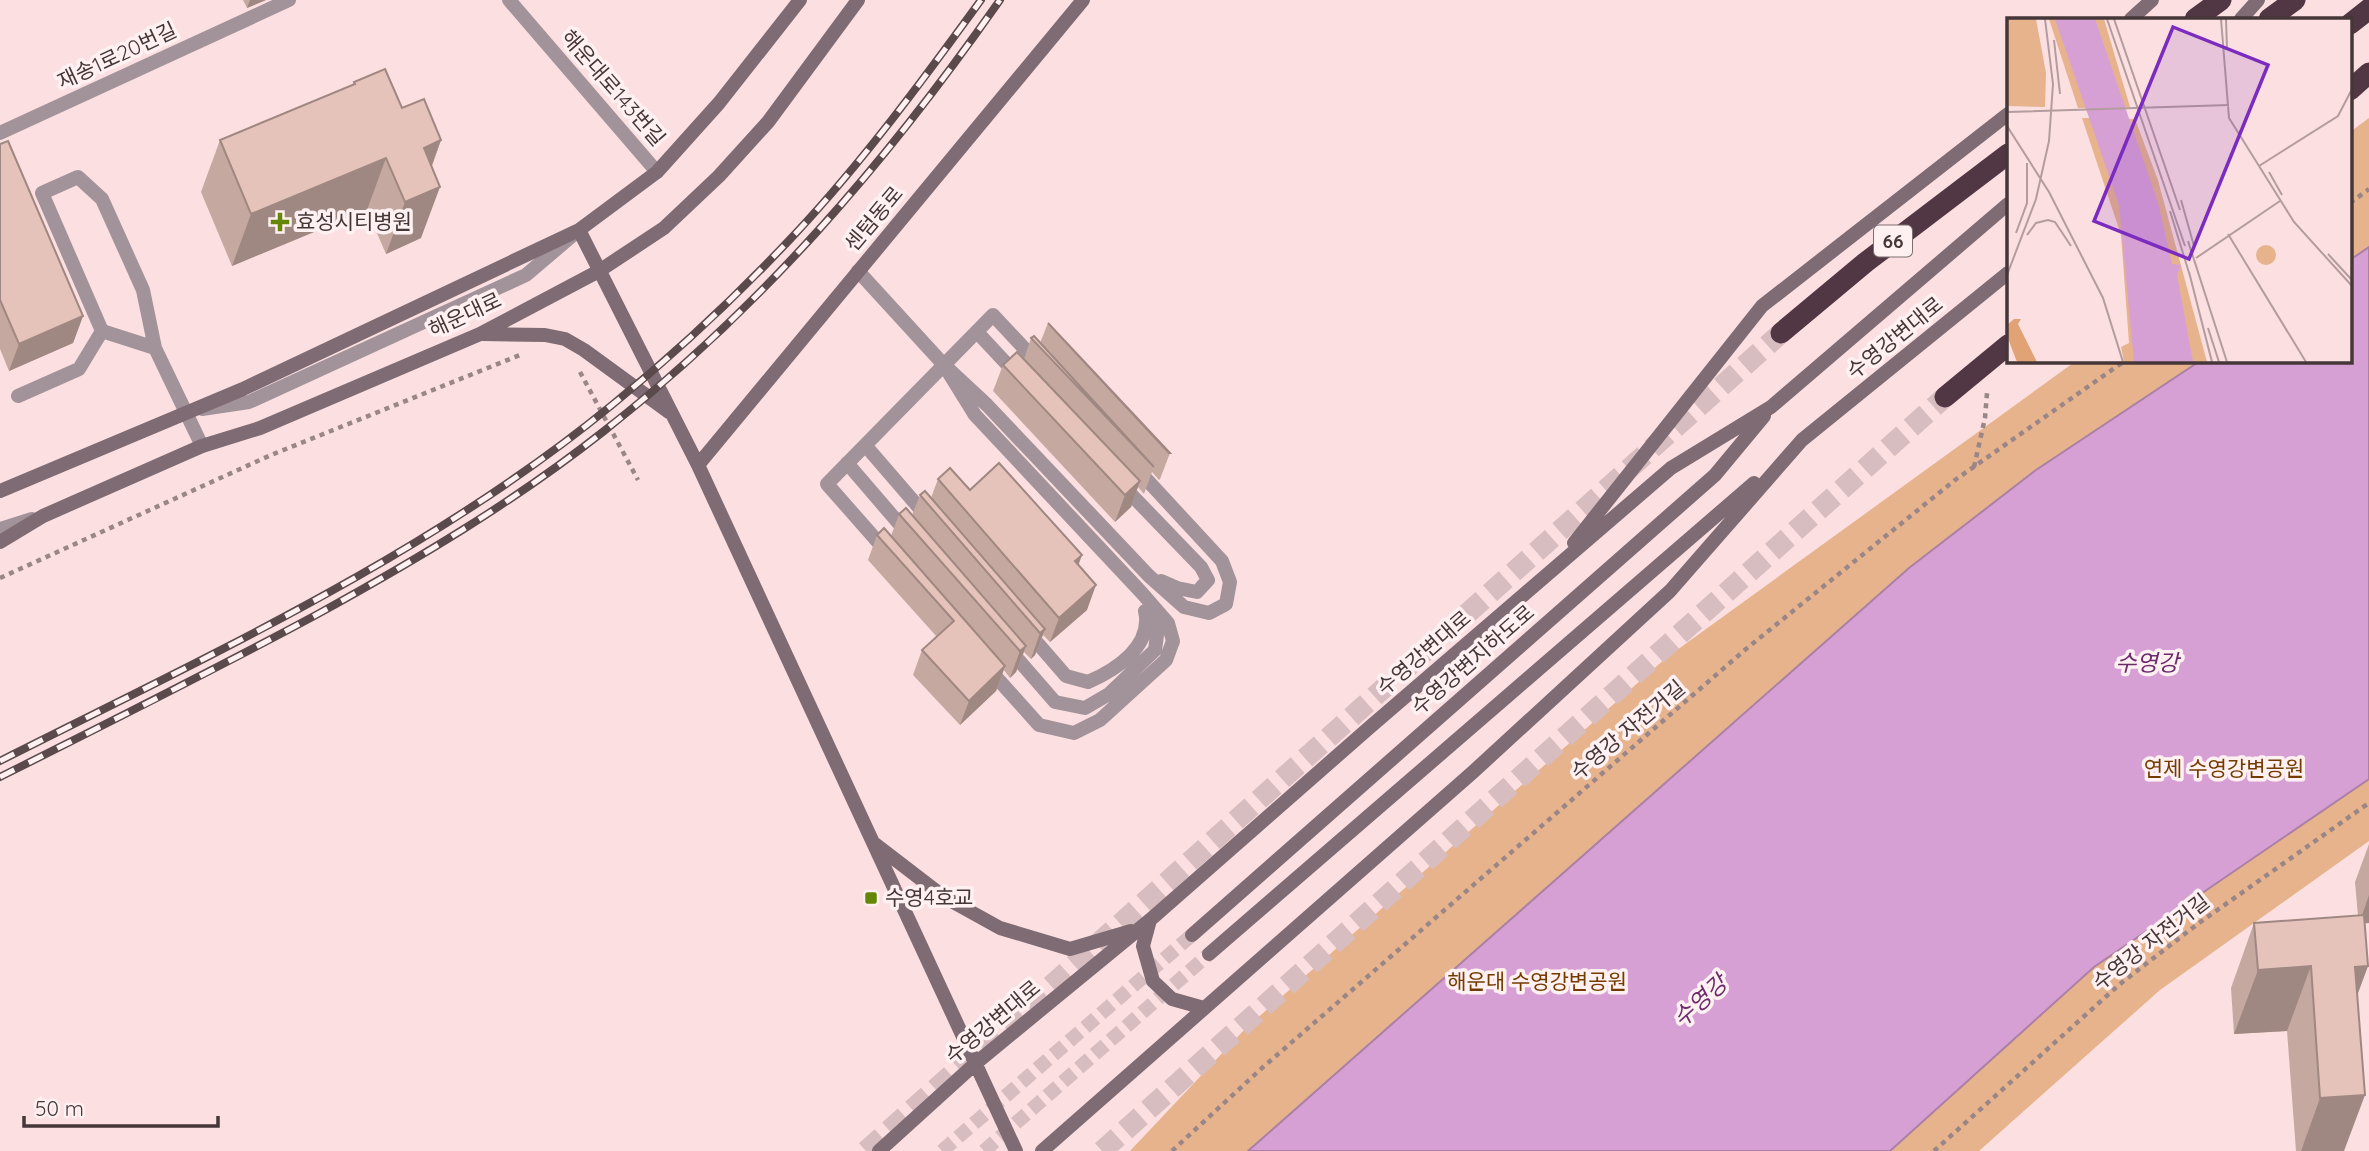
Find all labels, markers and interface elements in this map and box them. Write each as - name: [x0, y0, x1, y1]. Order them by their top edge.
- street label: 재송1로20번길: [53, 16, 180, 94]
- inset map: [2007, 18, 2352, 362]
- street label: 해운대로143번길: [556, 24, 671, 151]
- street label: 센텀동로: [838, 180, 908, 256]
- place label: 효성시티병원: [296, 208, 412, 234]
- marker: 효성시티병원: [270, 212, 290, 232]
- road number: 66: [1874, 226, 1912, 256]
- street label: 해운대로: [424, 286, 505, 342]
- street label: 수영강변대로: [1841, 291, 1948, 384]
- street label: 수영강변지하도로: [1405, 599, 1539, 720]
- street label: 수영강변대로: [1371, 604, 1476, 700]
- water label: 수영강: [2115, 648, 2182, 677]
- street label: 수영강 자전거길: [1565, 674, 1690, 785]
- park label: 연제 수영강변공원: [2144, 755, 2304, 781]
- place label: 수영4호교: [885, 884, 973, 910]
- street label: 수영강 자전거길: [2087, 888, 2214, 995]
- marker: 수영4호교: [863, 890, 879, 906]
- water label: 수영강: [1666, 967, 1735, 1033]
- park label: 해운대 수영강변공원: [1447, 968, 1627, 994]
- street label: 수영강변대로: [940, 974, 1045, 1068]
- scale bar: [24, 1084, 219, 1128]
- text: 50 m: [35, 1095, 84, 1121]

